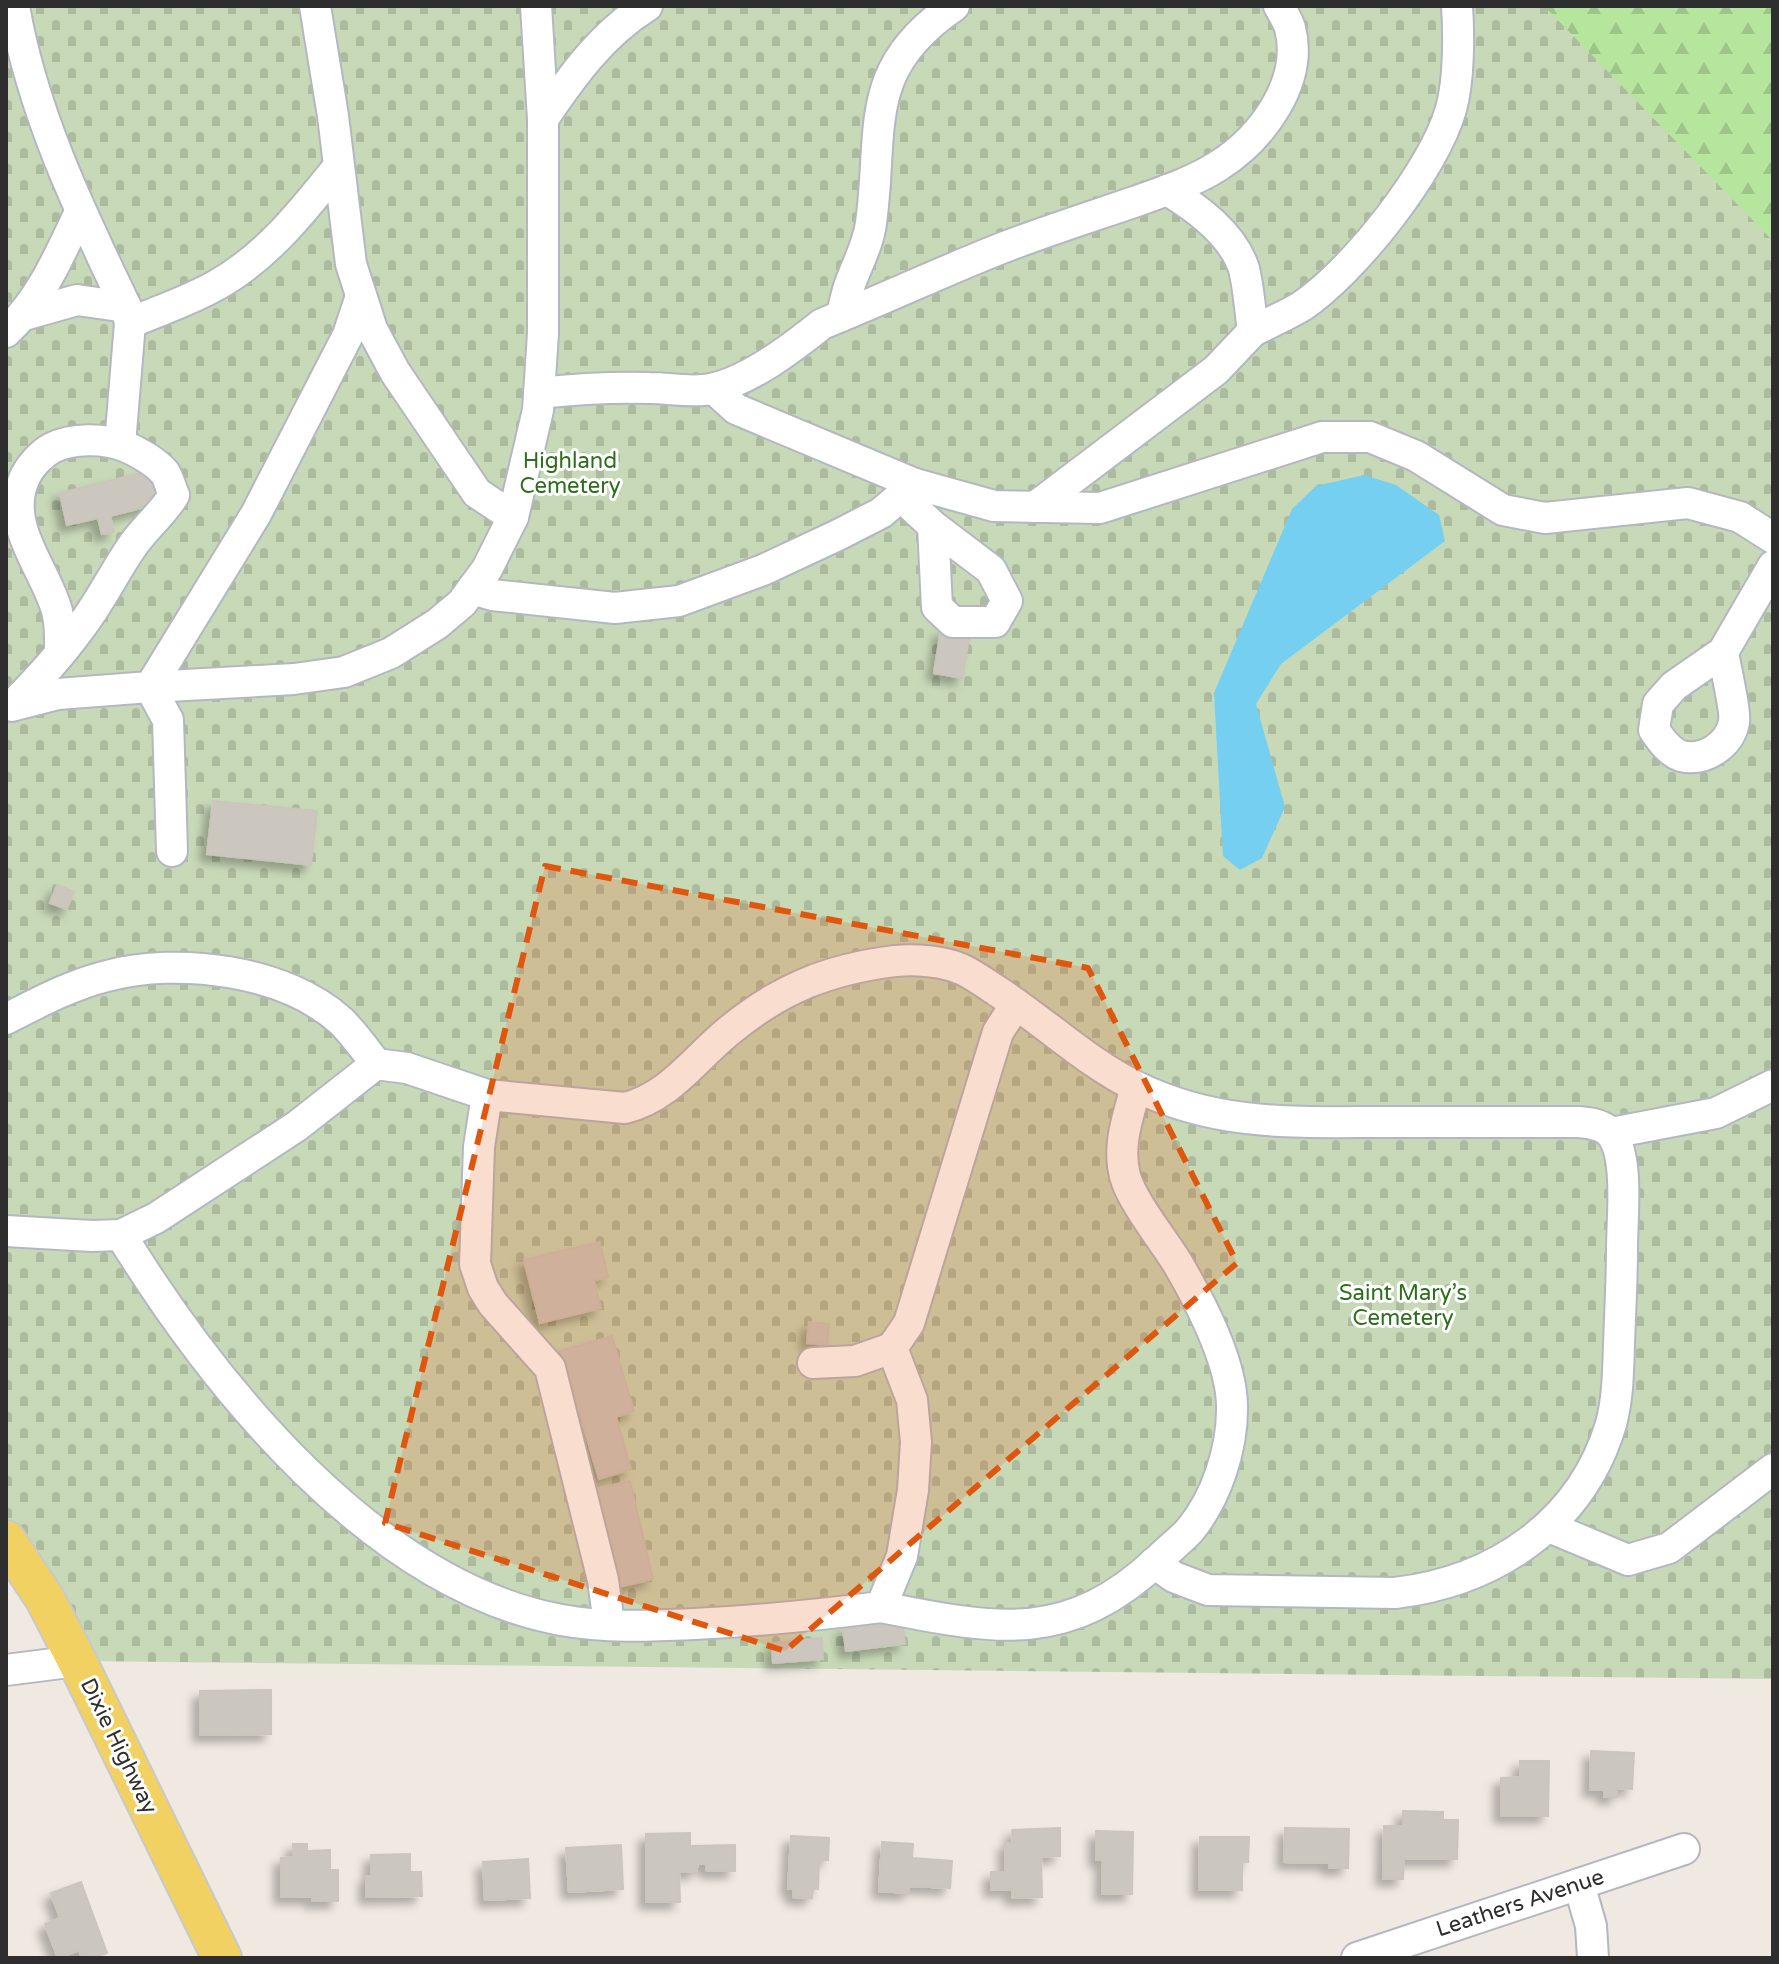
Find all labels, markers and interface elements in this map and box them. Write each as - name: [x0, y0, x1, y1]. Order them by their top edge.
- park label: Highland Cemetery: [520, 448, 621, 499]
- park label: Saint Mary’s Cemetery: [1339, 1280, 1467, 1331]
- street label: Dixie Highway: [75, 1674, 163, 1818]
- street label: Leathers Avenue: [1433, 1864, 1607, 1942]

